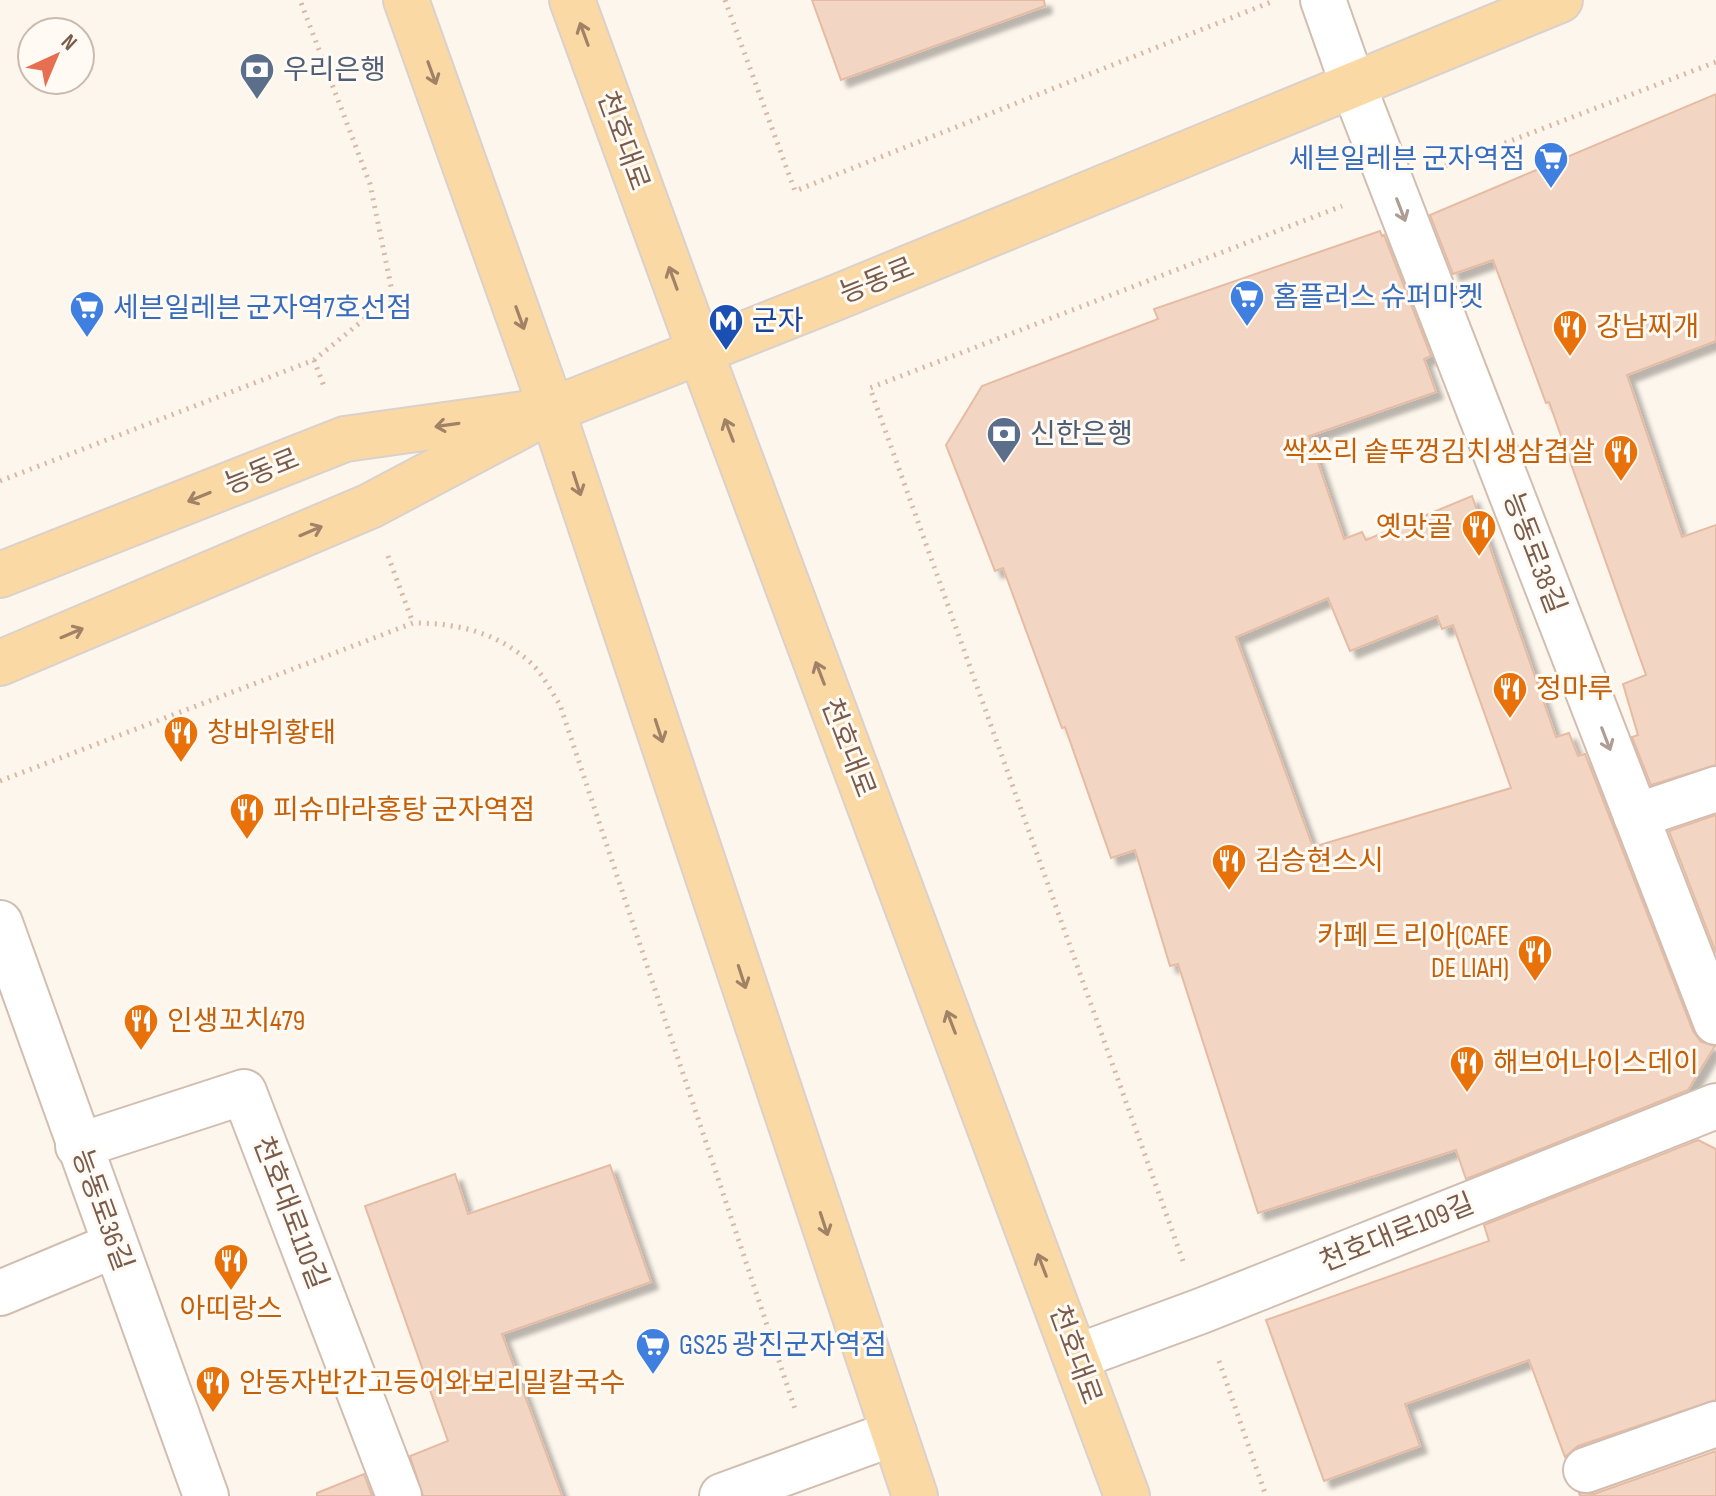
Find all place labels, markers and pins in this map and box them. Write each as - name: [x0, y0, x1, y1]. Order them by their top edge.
- bank icon: 우리은행: [238, 51, 276, 101]
- place label: 우리은행: [283, 54, 386, 87]
- supermarket icon: 세븐일레븐 군자역점: [1532, 140, 1570, 190]
- place label: 세븐일레븐 군자역점: [1289, 143, 1525, 176]
- supermarket icon: 홈플러스 슈퍼마켓: [1228, 278, 1266, 328]
- place label: 홈플러스 슈퍼마켓: [1273, 281, 1484, 314]
- supermarket icon: 세븐일레븐 군자역7호선점: [68, 289, 106, 339]
- place label: 세븐일레븐 군자역7호선점: [113, 292, 412, 325]
- metro station icon: 군자: [707, 302, 745, 352]
- place label: 군자: [752, 305, 804, 338]
- restaurant icon: 강남찌개: [1551, 308, 1589, 358]
- place label: 강남찌개: [1596, 311, 1699, 344]
- bank icon: 신한은행: [985, 415, 1023, 465]
- place label: 신한은행: [1030, 418, 1133, 451]
- restaurant icon: 싹쓰리 솥뚜껑김치생삼겹살: [1602, 433, 1640, 483]
- place label: 싹쓰리 솥뚜껑김치생삼겹살: [1281, 436, 1595, 469]
- restaurant icon: 옛맛골: [1460, 508, 1498, 558]
- place label: 옛맛골: [1376, 511, 1453, 544]
- restaurant icon: 정마루: [1491, 670, 1529, 720]
- place label: 정마루: [1536, 673, 1613, 706]
- restaurant icon: 창바위황태: [162, 714, 200, 764]
- place label: 창바위황태: [207, 717, 336, 750]
- restaurant icon: 피슈마라홍탕 군자역점: [228, 791, 266, 841]
- place label: 피슈마라홍탕 군자역점: [273, 794, 535, 827]
- restaurant icon: 김승현스시: [1210, 842, 1248, 892]
- place label: 김승현스시: [1255, 845, 1384, 878]
- place label: 카페 드 리아(CAFE DE LIAH): [1317, 920, 1509, 985]
- restaurant icon: 카페 드 리아(CAFE DE LIAH): [1516, 933, 1554, 983]
- restaurant icon: 인생꼬치479: [122, 1002, 160, 1052]
- place label: 인생꼬치479: [167, 1005, 305, 1038]
- restaurant icon: 해브어나이스데이: [1448, 1044, 1486, 1094]
- place label: 해브어나이스데이: [1493, 1047, 1699, 1080]
- restaurant icon: 아띠랑스: [212, 1242, 250, 1292]
- place label: 아띠랑스: [179, 1293, 283, 1326]
- supermarket icon: GS25 광진군자역점: [634, 1326, 672, 1376]
- place label: GS25 광진군자역점: [679, 1329, 887, 1362]
- restaurant icon: 안동자반간고등어와보리밀칼국수: [194, 1364, 232, 1414]
- place label: 안동자반간고등어와보리밀칼국수: [239, 1367, 625, 1400]

